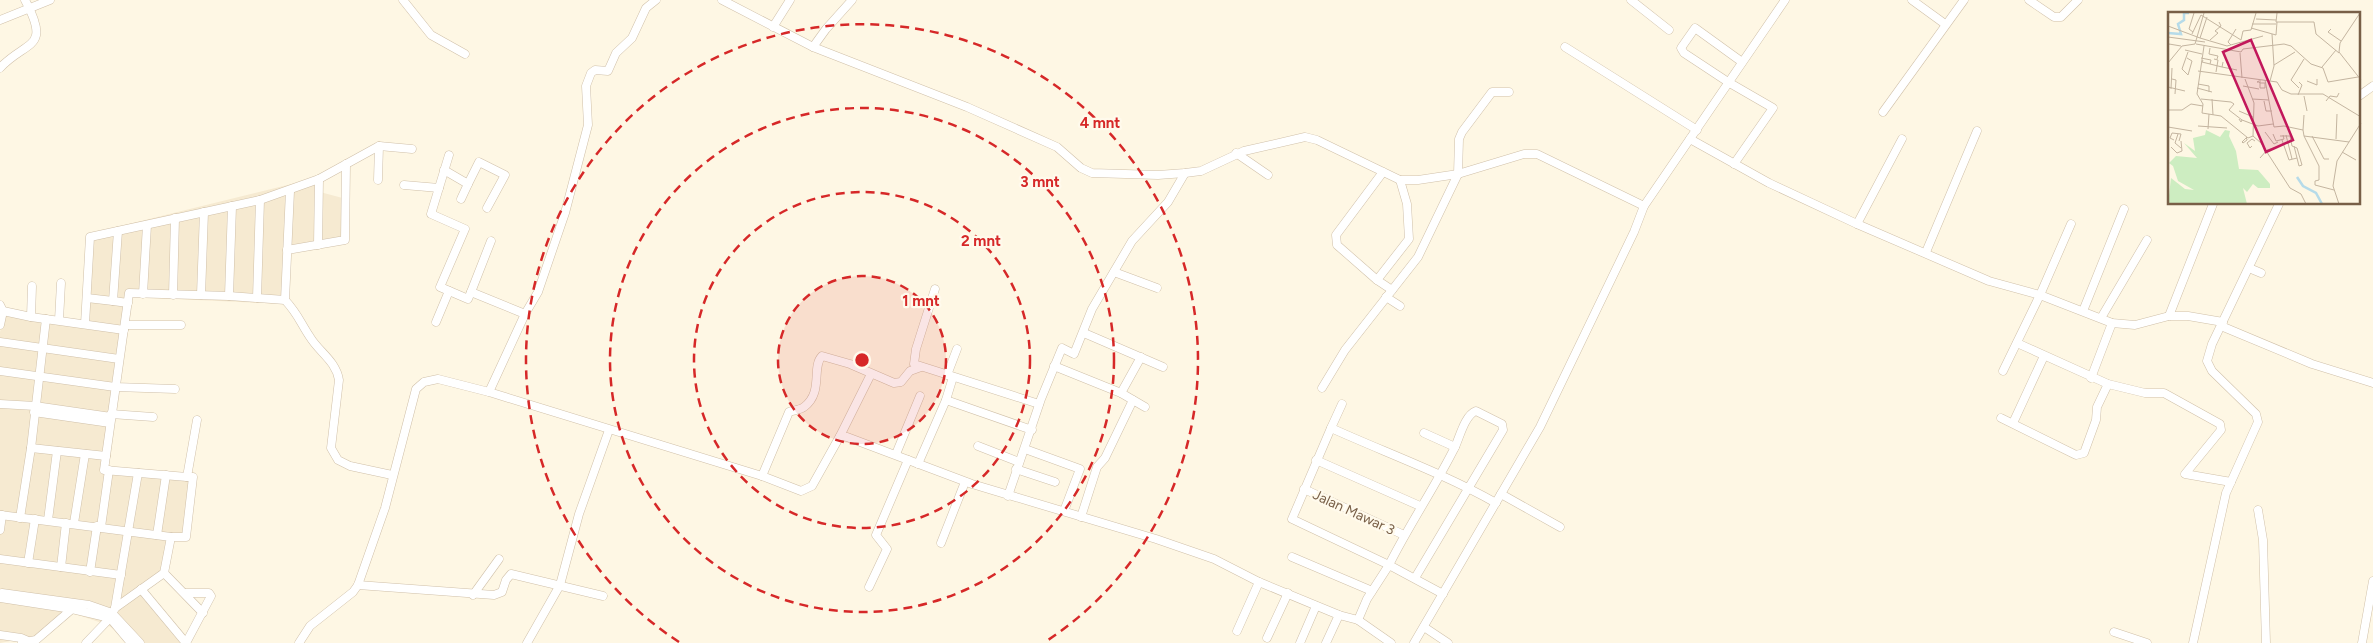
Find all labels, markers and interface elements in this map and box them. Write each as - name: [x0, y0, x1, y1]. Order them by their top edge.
- inset map: [2168, 12, 2360, 205]
- text: 4 mnt: [1080, 114, 1120, 132]
- text: 3 mnt: [1020, 173, 1060, 191]
- text: 2 mnt: [961, 232, 1001, 250]
- text: 1 mnt: [902, 292, 940, 310]
- centre of rings: [853, 351, 871, 369]
- street label: Jalan Mawar 3: [1310, 486, 1397, 539]

